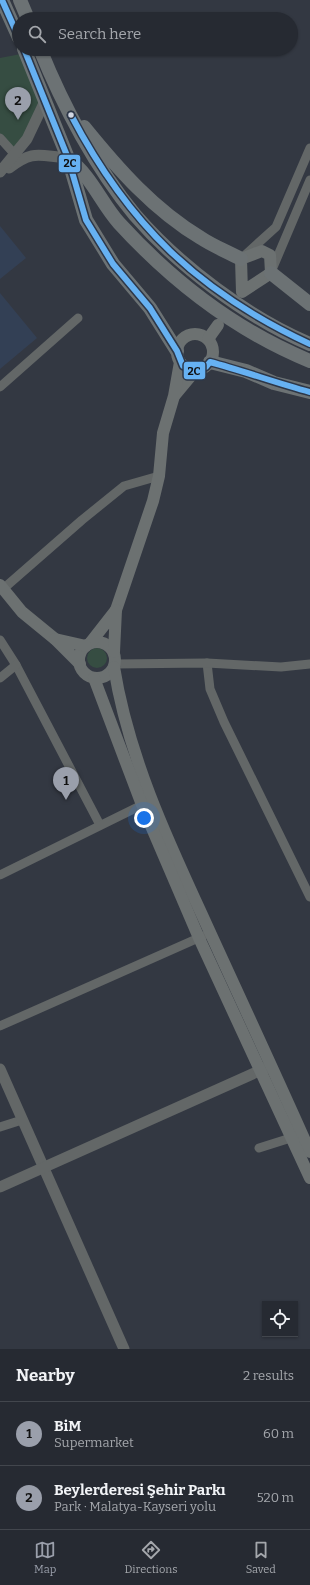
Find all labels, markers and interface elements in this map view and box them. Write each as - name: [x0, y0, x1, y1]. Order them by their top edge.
- search box: [12, 12, 298, 56]
- icon: search: [26, 23, 48, 45]
- text: Search here: [58, 25, 141, 43]
- pin: 2: [5, 87, 31, 120]
- unlabelled marker: [66, 110, 76, 120]
- line badge: 2C: [58, 154, 81, 173]
- text: 2C: [63, 157, 77, 170]
- line badge: 2C: [183, 361, 206, 380]
- text: 2C: [187, 365, 201, 378]
- pin: 1: [53, 767, 79, 800]
- your location: [134, 808, 154, 828]
- map controls: [262, 1301, 298, 1337]
- button: locate: [262, 1301, 298, 1337]
- text: Nearby: [16, 1365, 75, 1386]
- text: 2 results: [243, 1368, 294, 1383]
- text: BiM: [54, 1417, 81, 1435]
- text: 1: [26, 1426, 32, 1441]
- text: 60 m: [263, 1426, 294, 1441]
- text: Supermarket: [54, 1435, 134, 1450]
- text: Beylerderesi Şehir Parkı: [54, 1481, 226, 1499]
- text: 2: [25, 1490, 33, 1505]
- text: 520 m: [257, 1490, 294, 1505]
- text: Park · Malatya-Kayseri yolu: [54, 1499, 216, 1514]
- tab: Map: [34, 1539, 56, 1576]
- tab: Directions: [125, 1539, 177, 1576]
- tab: Saved: [246, 1539, 276, 1576]

